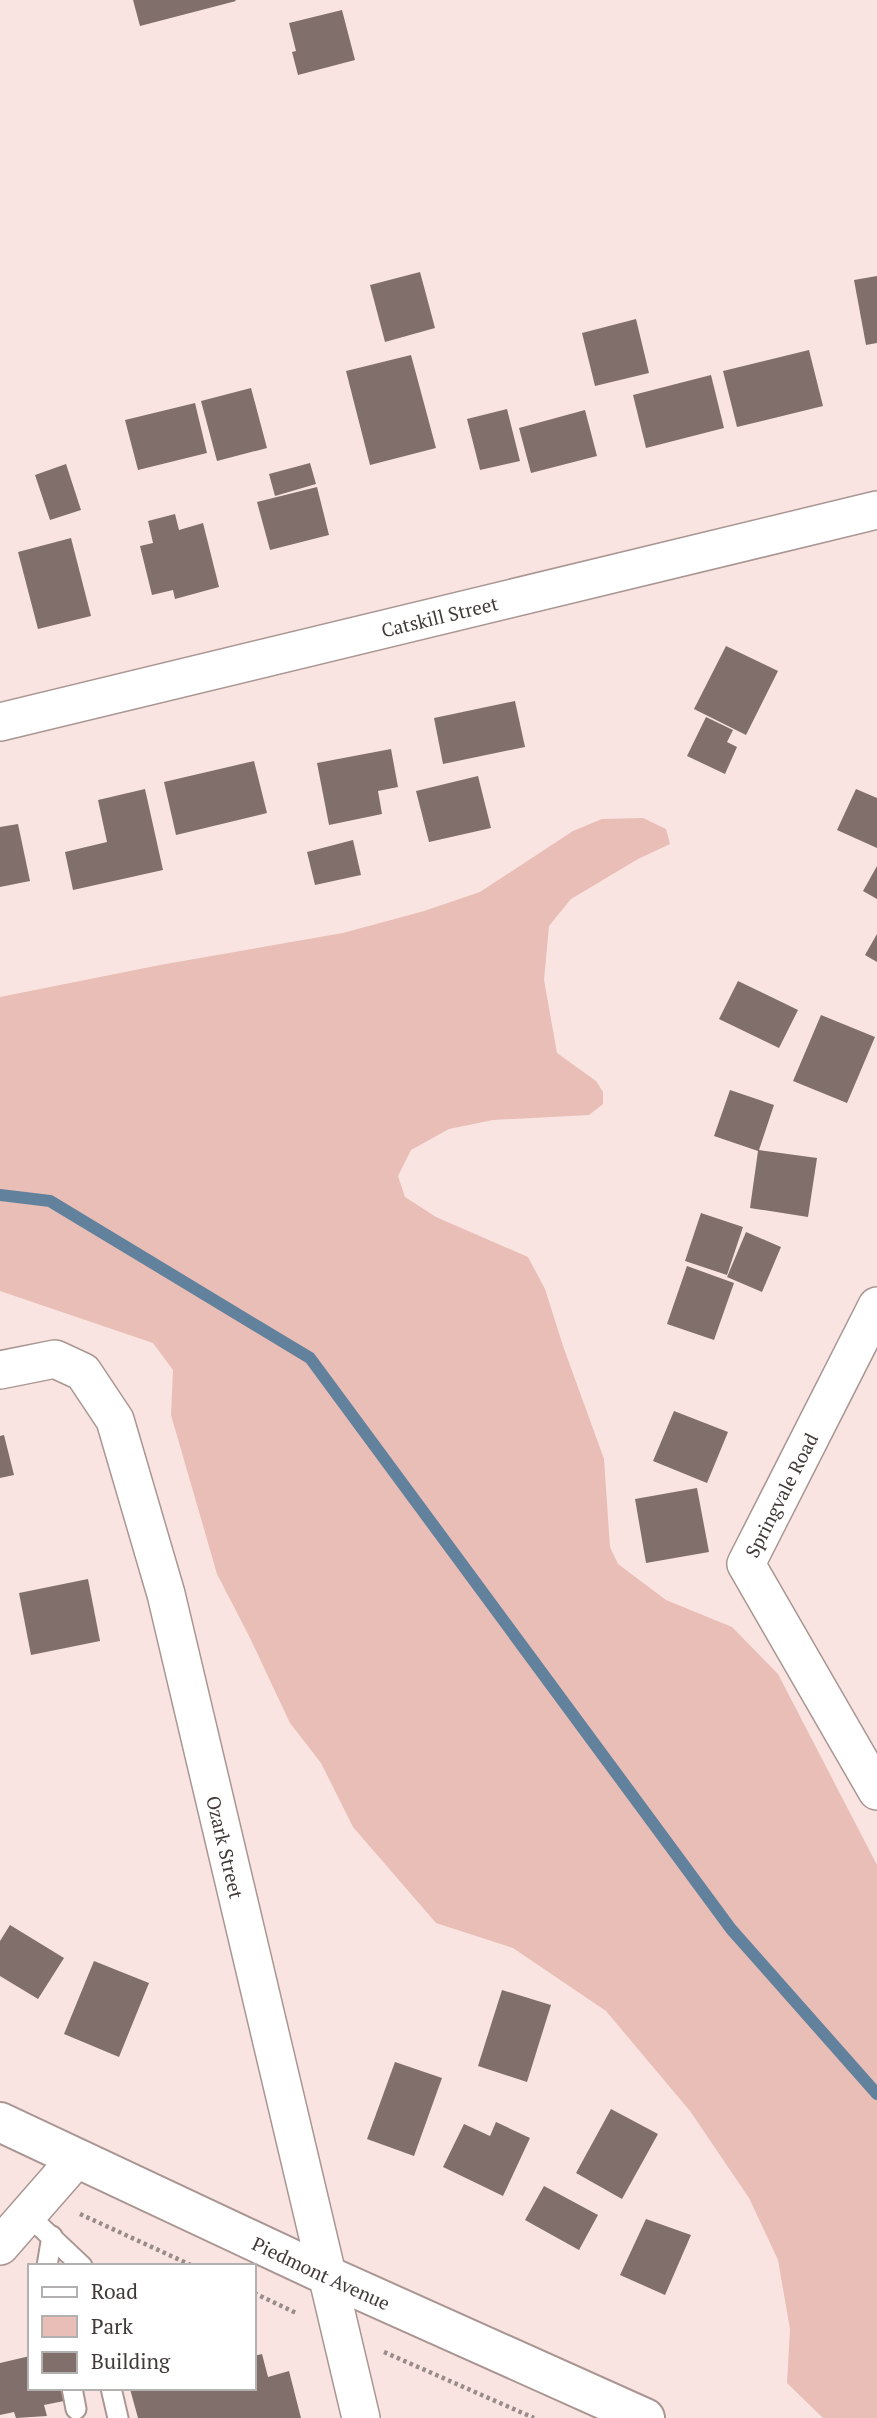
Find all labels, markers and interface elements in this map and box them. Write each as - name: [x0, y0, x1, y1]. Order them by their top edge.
- street label: Catskill Street: [378, 590, 500, 642]
- street label: Springvale Road: [739, 1428, 823, 1562]
- street label: Ozark Street: [202, 1793, 250, 1901]
- street label: Piedmont Avenue: [249, 2230, 394, 2315]
- legend: [28, 2264, 256, 2390]
- text: Road: [91, 2277, 138, 2305]
- text: Park: [91, 2312, 133, 2340]
- text: Building: [91, 2347, 171, 2375]

